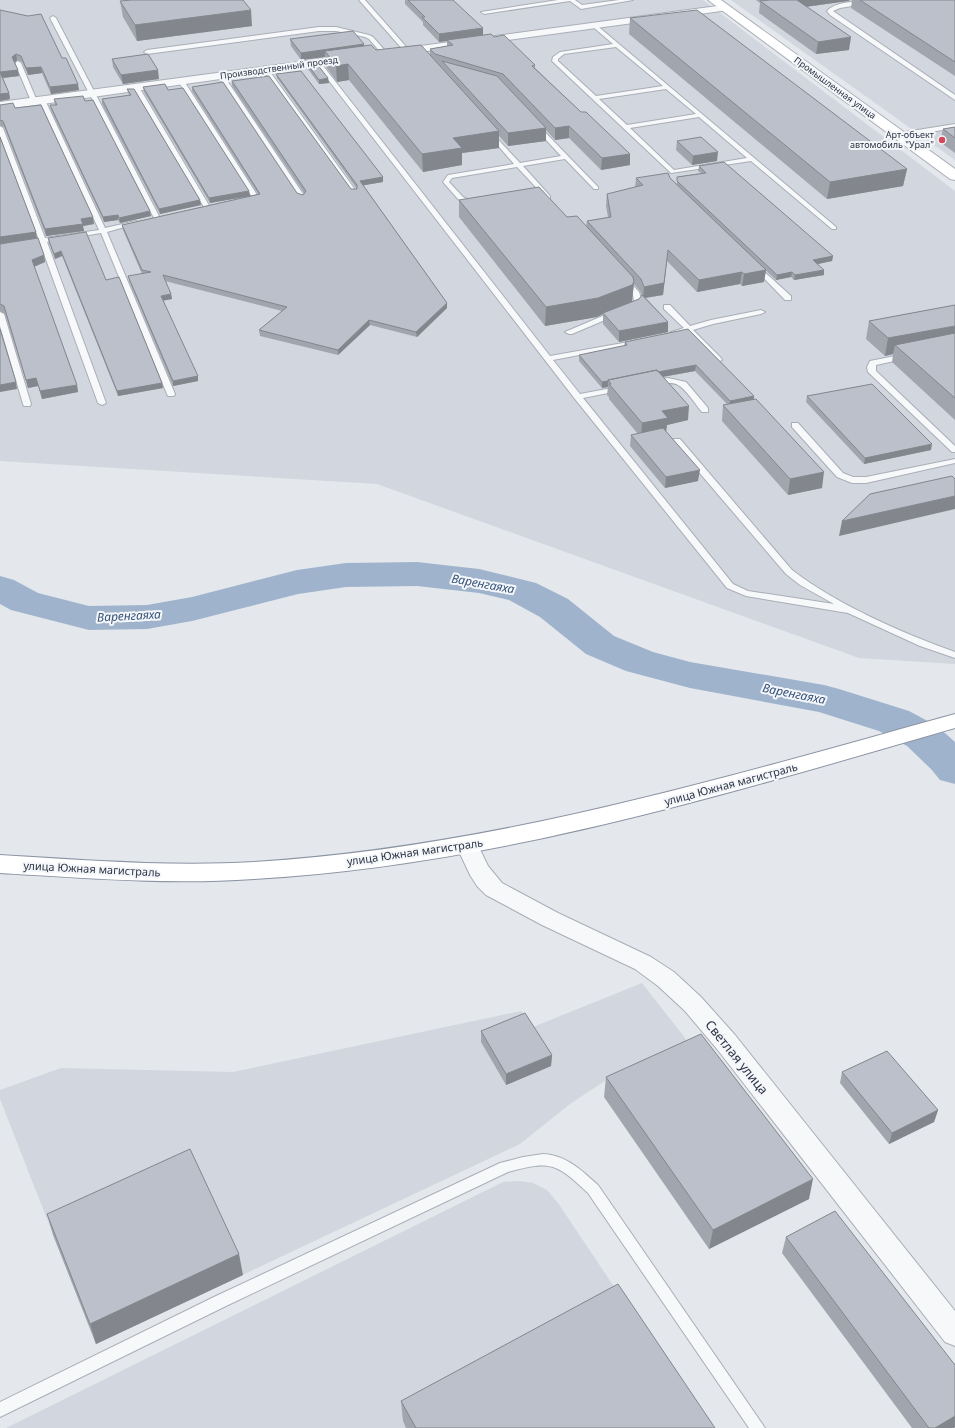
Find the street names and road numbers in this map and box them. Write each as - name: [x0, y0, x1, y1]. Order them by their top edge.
- street label: Производственный проезд: [219, 53, 339, 82]
- street label: Промышленная улица: [792, 53, 879, 122]
- street label: улица Южная магистраль: [663, 759, 799, 809]
- street label: улица Южная магистраль: [346, 835, 484, 868]
- street label: улица Южная магистраль: [23, 857, 161, 880]
- street label: Светлая улица: [701, 1016, 773, 1098]

